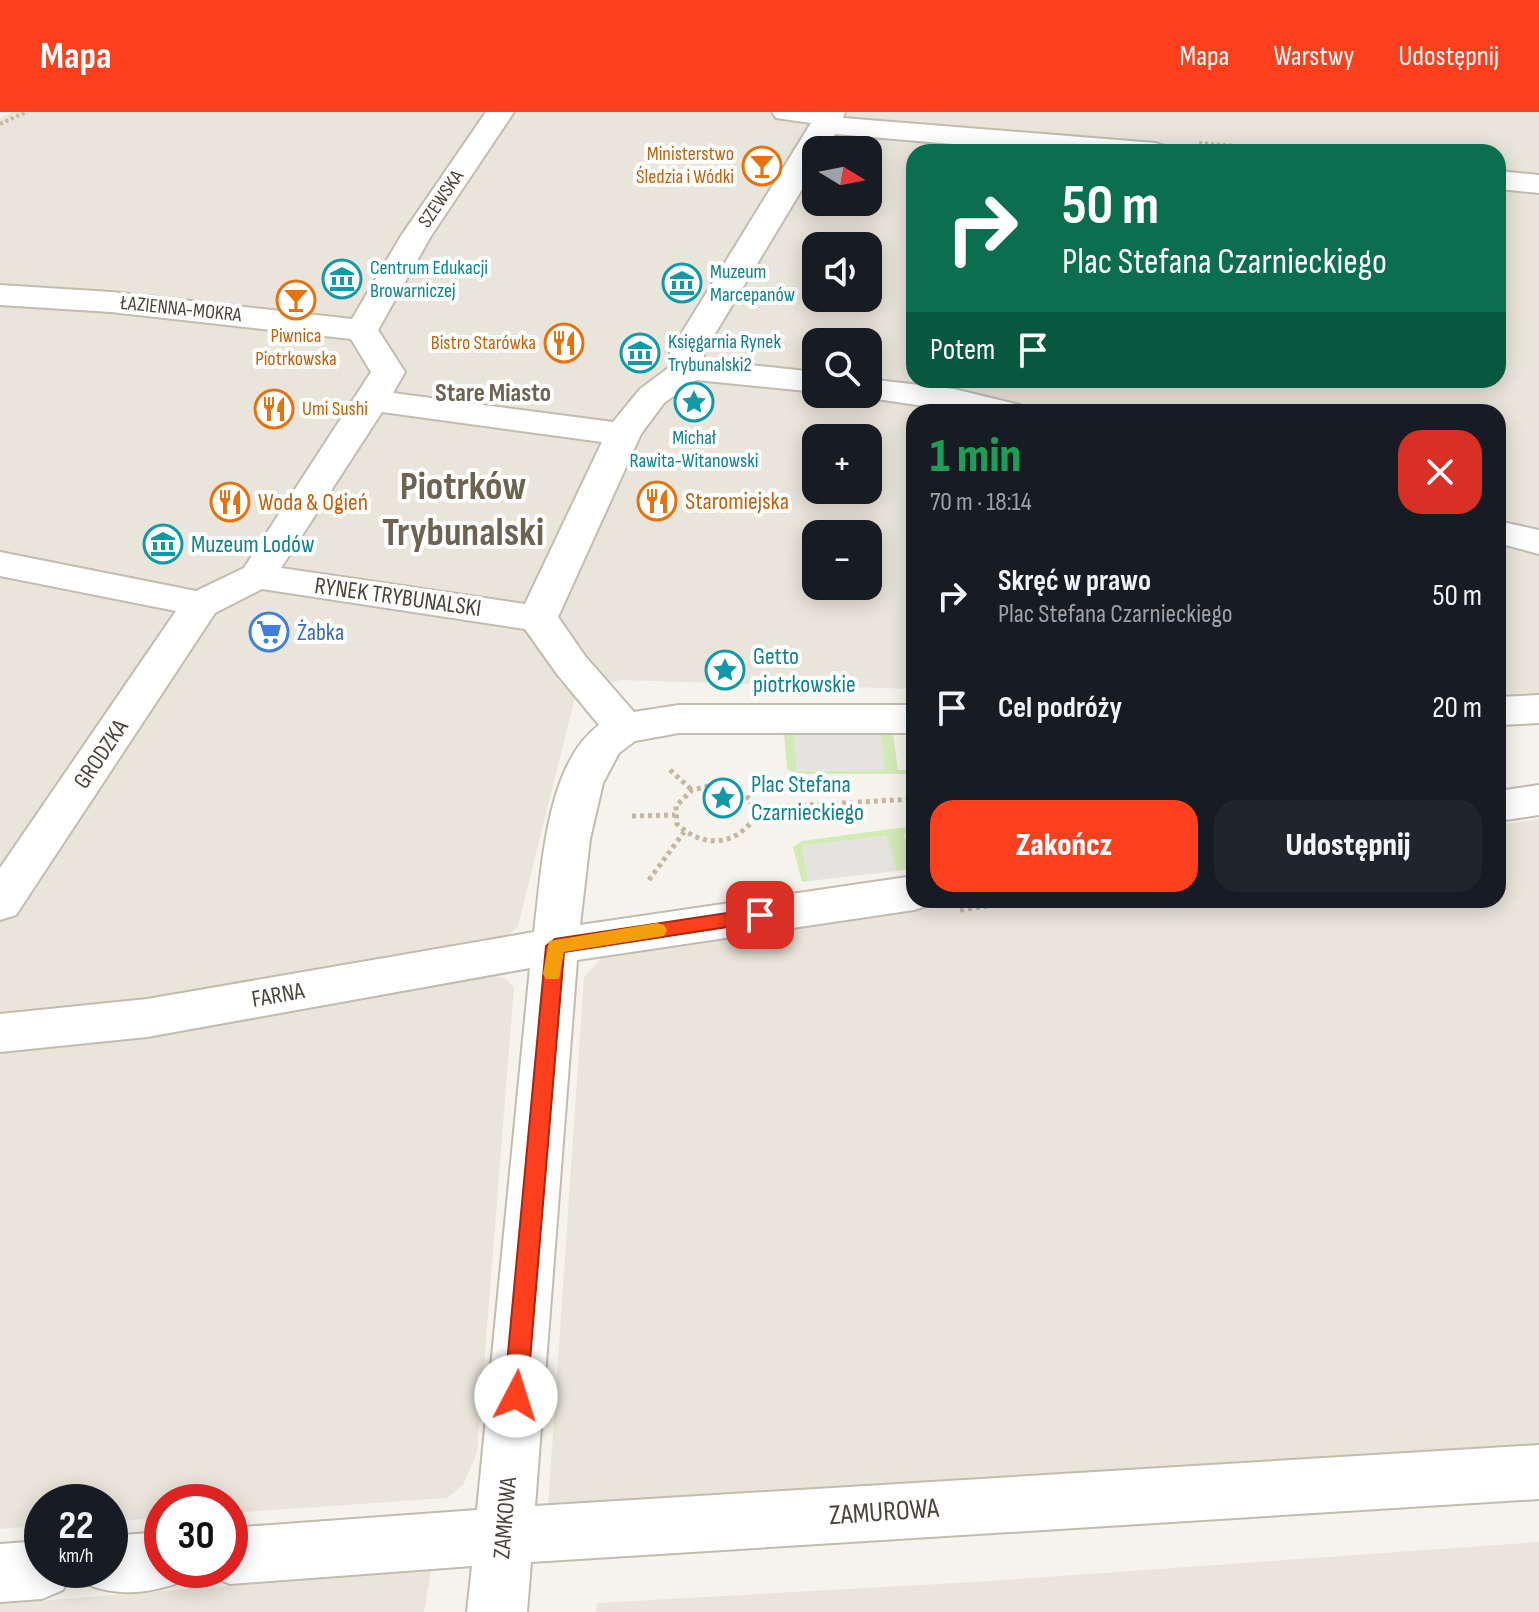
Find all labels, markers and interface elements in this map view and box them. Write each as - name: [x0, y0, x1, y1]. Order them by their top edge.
- text: Mapa: [40, 34, 112, 79]
- text: Mapa: [1180, 40, 1229, 73]
- text: Warstwy: [1273, 40, 1354, 73]
- text: Udostępnij: [1398, 40, 1499, 73]
- north arrow: [802, 136, 882, 216]
- map controls: [802, 136, 882, 600]
- place label: Ministerstwo Śledzia i Wódki: [636, 142, 734, 189]
- bar icon: Ministerstwo Śledzia i Wódki: [741, 145, 783, 187]
- street label: SZEWSKA: [413, 165, 469, 232]
- text: 50 m: [1062, 173, 1159, 240]
- icon: right: [930, 176, 1034, 280]
- button: sound: [802, 232, 882, 312]
- text: Plac Stefana Czarnieckiego: [1062, 241, 1387, 284]
- place label: Centrum Edukacji Browarniczej: [370, 256, 488, 303]
- museum icon: Centrum Edukacji Browarniczej: [321, 258, 363, 300]
- place label: Muzeum Marcepanów: [710, 260, 795, 307]
- museum icon: Muzeum Marcepanów: [661, 262, 703, 304]
- bar icon: Piwnica Piotrkowska: [275, 279, 317, 321]
- street label: ŁAZIENNA-MOKRA: [118, 291, 243, 327]
- restaurant icon: Bistro Starówka: [543, 322, 585, 364]
- place label: Piwnica Piotrkowska: [255, 324, 337, 371]
- button: search: [802, 328, 882, 408]
- icon: arrive: [1011, 328, 1055, 372]
- place label: Księgarnia Rynek Trybunalski2: [668, 330, 781, 377]
- place label: Bistro Starówka: [431, 331, 536, 355]
- museum icon: Księgarnia Rynek Trybunalski2: [619, 332, 661, 374]
- text: Potem: [930, 332, 995, 368]
- district label: Stare Miasto: [435, 378, 551, 409]
- place icon: Michał Rawita-Witanowski: [673, 381, 715, 423]
- restaurant icon: Umi Sushi: [253, 388, 295, 430]
- place label: Umi Sushi: [302, 397, 368, 421]
- button: +: [802, 424, 882, 504]
- place label: Michał Rawita-Witanowski: [629, 426, 759, 473]
- text: 1 min: [930, 428, 1021, 485]
- button: close: [1398, 430, 1482, 514]
- district label: Piotrków Trybunalski: [382, 463, 544, 557]
- restaurant icon: Staromiejska: [636, 480, 678, 522]
- restaurant icon: Woda & Ogień: [209, 481, 251, 523]
- place label: Staromiejska: [685, 487, 789, 516]
- text: 70 m · 18:14: [930, 487, 1032, 518]
- place label: Woda & Ogień: [258, 488, 368, 517]
- button: −: [802, 520, 882, 600]
- museum icon: Muzeum Lodów: [142, 523, 184, 565]
- place label: Muzeum Lodów: [191, 530, 314, 559]
- text: Skręć w prawo: [998, 563, 1151, 599]
- street label: RYNEK TRYBUNALSKI: [313, 571, 483, 623]
- icon: right: [930, 574, 974, 618]
- text: 50 m: [1433, 578, 1482, 614]
- text: Plac Stefana Czarnieckiego: [998, 599, 1233, 630]
- supermarket icon: Żabka: [248, 611, 290, 653]
- place label: Żabka: [297, 618, 344, 647]
- place label: Getto piotrkowskie: [753, 642, 856, 699]
- place icon: Getto piotrkowskie: [704, 649, 746, 691]
- icon: arrive: [930, 686, 974, 730]
- text: Cel podróży: [998, 690, 1122, 726]
- text: 20 m: [1432, 690, 1482, 726]
- street label: GRODZKA: [67, 713, 135, 794]
- place label: Plac Stefana Czarnieckiego: [751, 770, 864, 827]
- place icon: Plac Stefana Czarnieckiego: [702, 777, 744, 819]
- button: Zakończ: [930, 800, 1198, 892]
- button: Udostępnij: [1214, 800, 1482, 892]
- pin: [726, 881, 794, 949]
- icon: arrive: [738, 893, 782, 937]
- street label: FARNA: [249, 976, 307, 1014]
- position arrow: [474, 1354, 558, 1438]
- street label: ZAMKOWA: [487, 1475, 523, 1560]
- speed limit sign: 30: [144, 1484, 248, 1588]
- street label: ZAMUROWA: [828, 1492, 941, 1532]
- text: 22: [58, 1502, 94, 1550]
- text: km/h: [59, 1544, 93, 1568]

